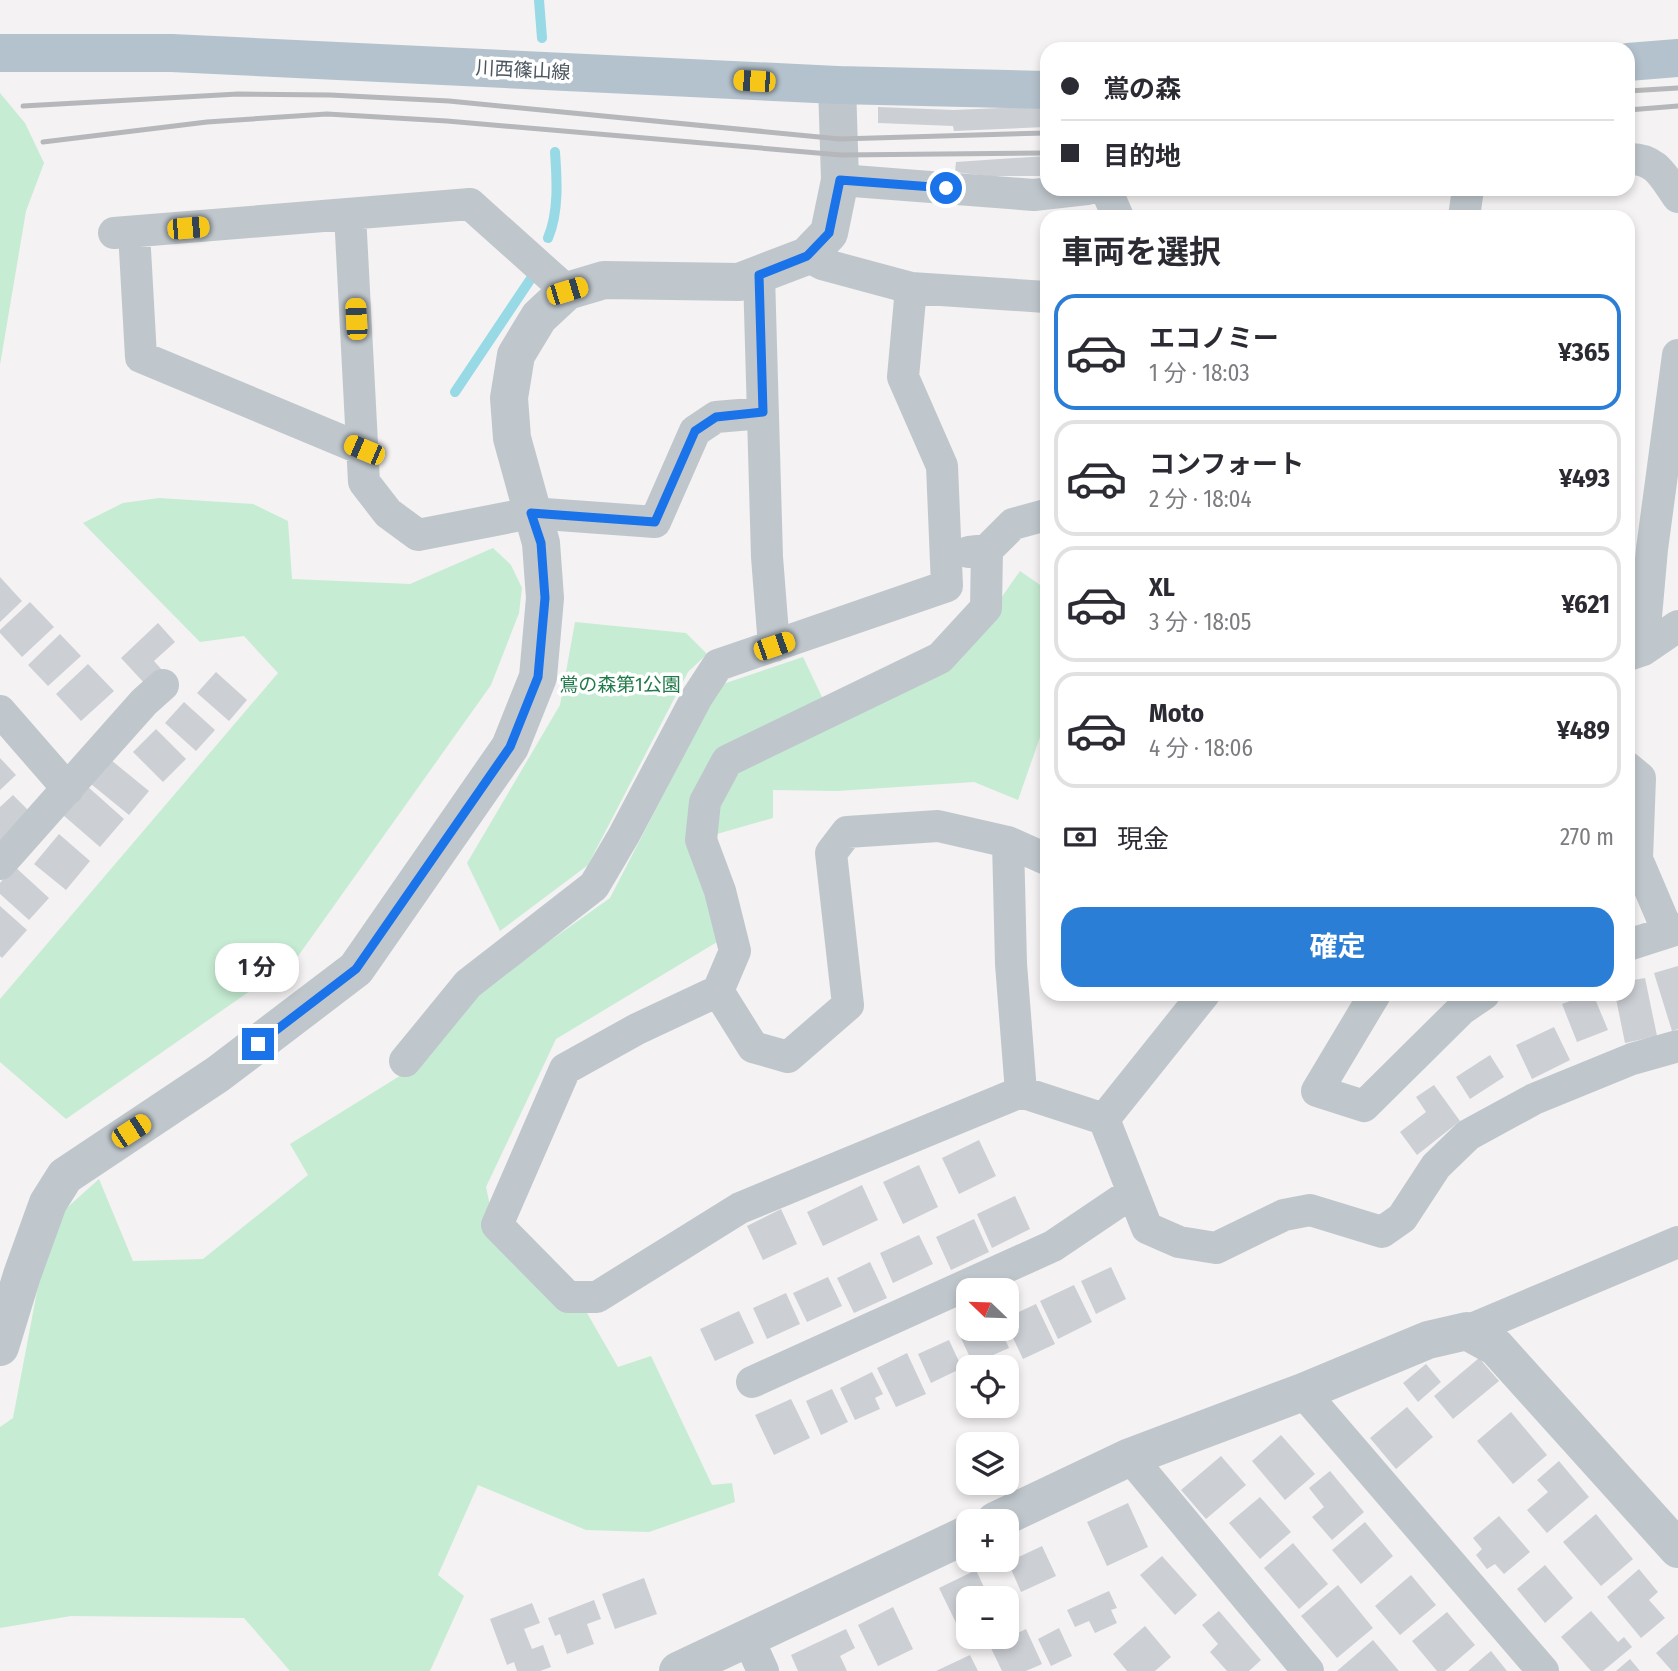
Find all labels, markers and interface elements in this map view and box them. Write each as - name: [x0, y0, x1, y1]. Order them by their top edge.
- street label: 川西篠山線: [475, 56, 571, 84]
- car: [733, 69, 776, 93]
- text: 鴬の森: [1103, 74, 1181, 105]
- text: 目的地: [1103, 141, 1181, 172]
- route start: [930, 172, 962, 204]
- car: [167, 216, 210, 240]
- text: 車両を選択: [1061, 233, 1221, 271]
- car: [544, 275, 591, 307]
- car: [345, 297, 368, 341]
- icon: car: [1065, 321, 1128, 384]
- text: エコノミー: [1149, 323, 1279, 354]
- text: ¥365: [1558, 337, 1610, 368]
- text: 1 分 · 18:03: [1149, 359, 1250, 387]
- car: [341, 432, 388, 468]
- icon: car: [1065, 447, 1128, 510]
- text: コンフォート: [1149, 449, 1304, 480]
- text: ¥493: [1559, 463, 1610, 494]
- text: 2 分 · 18:04: [1149, 485, 1252, 513]
- text: XL: [1149, 572, 1175, 603]
- icon: car: [1065, 573, 1128, 636]
- text: ¥621: [1561, 589, 1610, 620]
- text: 3 分 · 18:05: [1149, 608, 1251, 636]
- car: [751, 629, 798, 663]
- park label: 鴬の森第1公園: [559, 673, 681, 696]
- text: Moto: [1149, 698, 1204, 729]
- icon: car: [1065, 699, 1128, 762]
- text: ¥489: [1557, 715, 1610, 746]
- text: 4 分 · 18:06: [1149, 734, 1253, 762]
- icon: cash: [1061, 818, 1099, 856]
- text: 270 m: [1560, 823, 1614, 851]
- text: 現金: [1117, 824, 1169, 855]
- button: 確定: [1061, 907, 1614, 987]
- callout: 1 分: [216, 942, 300, 992]
- text: 1 分: [238, 953, 276, 981]
- route end: [242, 1028, 274, 1060]
- car: [108, 1111, 155, 1151]
- north arrow: [956, 1278, 1018, 1340]
- map controls: [956, 1278, 1019, 1649]
- button: locate: [956, 1355, 1019, 1418]
- button: layers: [956, 1432, 1019, 1495]
- button: +: [956, 1509, 1019, 1572]
- button: −: [956, 1586, 1019, 1649]

